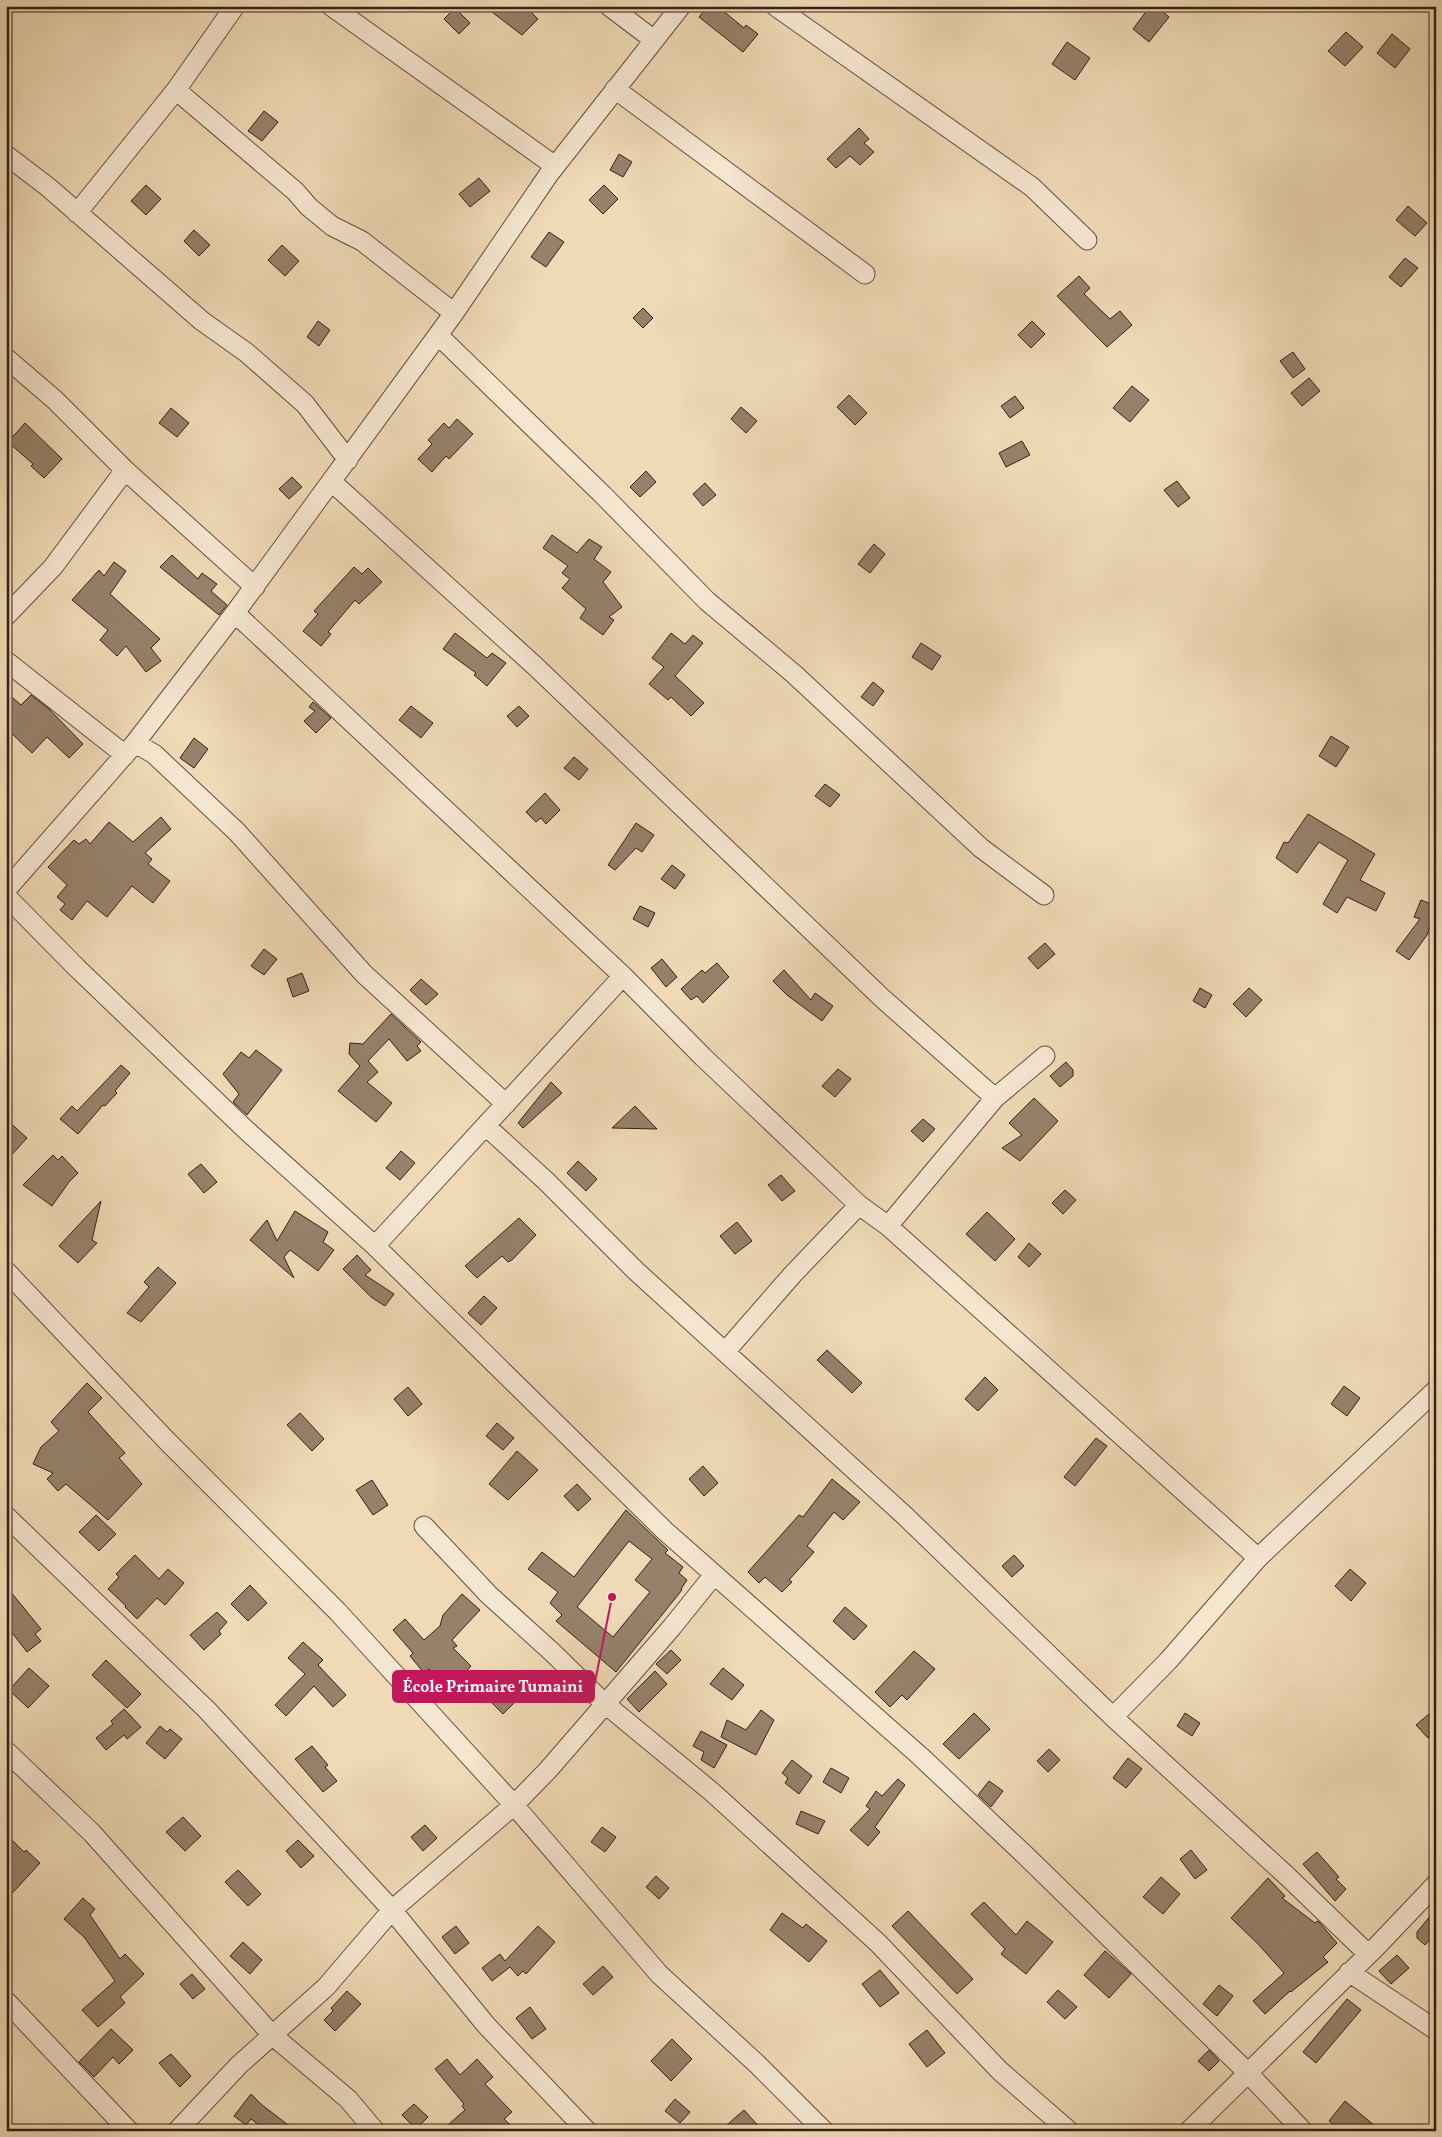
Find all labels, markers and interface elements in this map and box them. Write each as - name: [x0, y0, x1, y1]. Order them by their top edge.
- callout: École Primaire Tumaini: [393, 1671, 594, 1702]
- text: École Primaire Tumaini: [403, 1677, 584, 1699]

